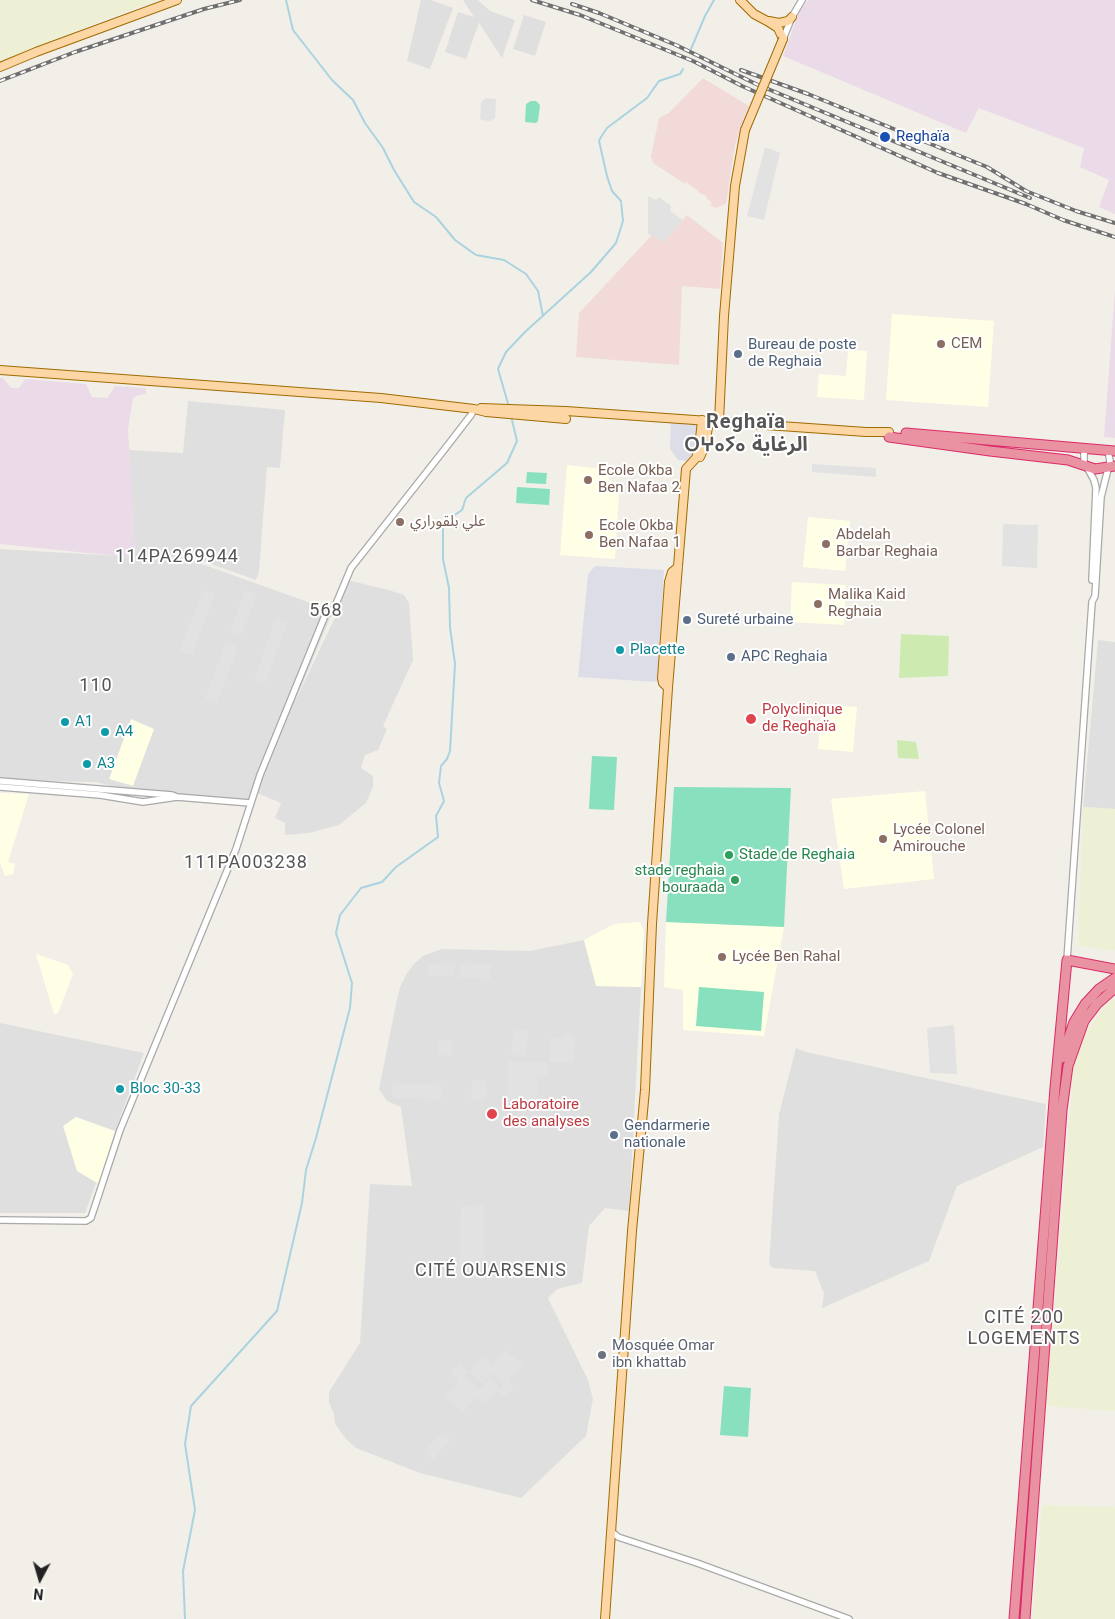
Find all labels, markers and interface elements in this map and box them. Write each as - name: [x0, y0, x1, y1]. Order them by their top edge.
- place label: Reghaïa: [896, 128, 950, 146]
- marker: Reghaïa: [878, 130, 892, 144]
- place label: CEM: [951, 335, 982, 353]
- place label: Bureau de poste de Reghaia: [748, 336, 856, 371]
- marker: CEM: [935, 338, 947, 350]
- marker: Bureau de poste de Reghaia: [732, 348, 744, 360]
- district label: Reghaïa ⵔⵖⴰⵢⴰ الرغاية: [687, 411, 805, 458]
- place label: Ecole Okba Ben Nafaa 2: [598, 462, 680, 497]
- marker: Ecole Okba Ben Nafaa 2: [582, 474, 594, 486]
- place label: علي بلقوراري: [410, 513, 485, 531]
- marker: علي بلقوراري: [394, 516, 406, 528]
- place label: Ecole Okba Ben Nafaa 1: [599, 517, 681, 552]
- place label: Abdelah Barbar Reghaia: [836, 526, 938, 561]
- marker: Ecole Okba Ben Nafaa 1: [583, 529, 595, 541]
- marker: Abdelah Barbar Reghaia: [820, 538, 832, 550]
- district label: 114PA269944: [114, 546, 240, 568]
- place label: Malika Kaid Reghaia: [828, 586, 906, 621]
- marker: Malika Kaid Reghaia: [812, 598, 824, 610]
- district label: 568: [309, 600, 343, 622]
- place label: Sureté urbaine: [697, 611, 793, 629]
- marker: Sureté urbaine: [681, 614, 693, 626]
- place label: Placette: [630, 641, 685, 659]
- marker: Placette: [614, 644, 626, 656]
- place label: APC Reghaia: [741, 648, 828, 666]
- marker: APC Reghaia: [725, 651, 737, 663]
- district label: 110: [79, 675, 113, 697]
- place label: Polyclinique de Reghaïa: [762, 701, 842, 736]
- marker: Polyclinique de Reghaïa: [744, 712, 758, 726]
- place label: A1: [75, 713, 93, 731]
- marker: A1: [59, 716, 71, 728]
- place label: A4: [115, 723, 133, 741]
- marker: A4: [99, 726, 111, 738]
- place label: A3: [97, 755, 115, 773]
- marker: A3: [81, 758, 93, 770]
- place label: Lycée Colonel Amirouche: [893, 821, 985, 856]
- marker: Lycée Colonel Amirouche: [877, 833, 889, 845]
- place label: Stade de Reghaia: [739, 846, 855, 864]
- marker: Stade de Reghaia: [723, 849, 735, 861]
- district label: 111PA003238: [183, 852, 309, 874]
- place label: stade reghaia bouraada: [635, 862, 725, 897]
- marker: stade reghaia bouraada: [729, 874, 741, 886]
- place label: Lycée Ben Rahal: [732, 948, 840, 966]
- marker: Lycée Ben Rahal: [716, 951, 728, 963]
- place label: Bloc 30-33: [130, 1080, 201, 1098]
- marker: Bloc 30-33: [114, 1083, 126, 1095]
- place label: Laboratoire des analyses: [503, 1096, 590, 1131]
- marker: Laboratoire des analyses: [485, 1107, 499, 1121]
- place label: Gendarmerie nationale: [624, 1117, 710, 1152]
- marker: Gendarmerie nationale: [608, 1129, 620, 1141]
- district label: CITÉ OUARSENIS: [413, 1260, 569, 1282]
- district label: CITÉ 200 LOGEMENTS: [966, 1307, 1082, 1350]
- place label: Mosquée Omar ibn khattab: [612, 1337, 715, 1372]
- marker: Mosquée Omar ibn khattab: [596, 1349, 608, 1361]
- north arrow: [15, 1554, 65, 1604]
- text: N: [33, 1585, 44, 1602]

